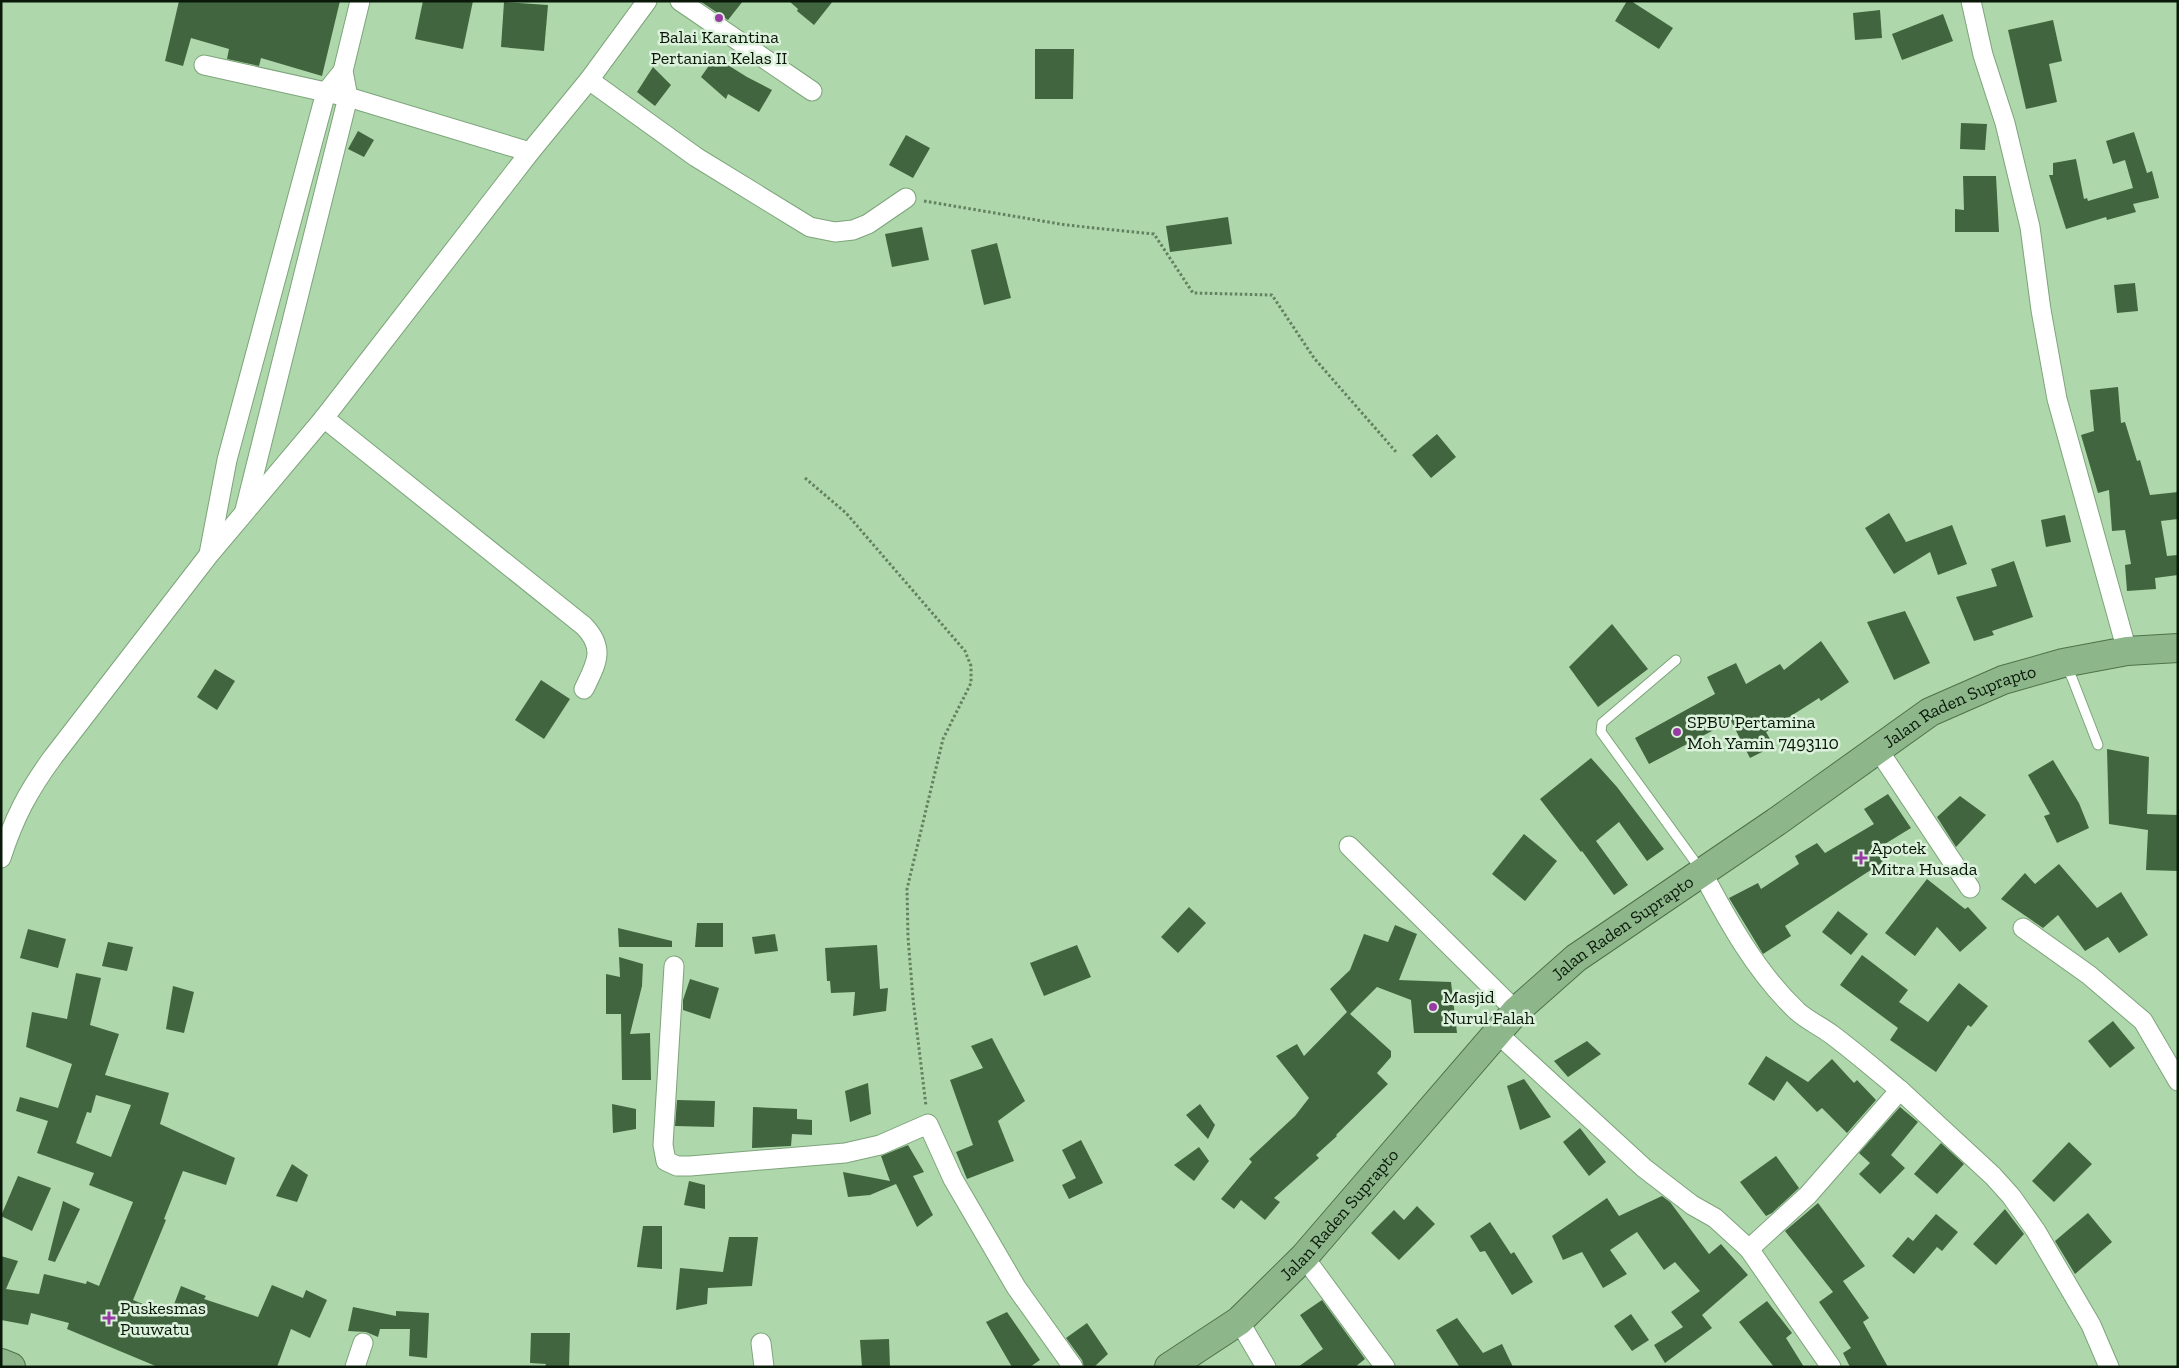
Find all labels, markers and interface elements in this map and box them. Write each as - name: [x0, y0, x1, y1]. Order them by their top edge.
- marker: Balai Karantina Pertanian Kelas II: [713, 12, 725, 24]
- place label: Balai Karantina Pertanian Kelas II: [651, 26, 787, 69]
- street label: Jalan Raden Suprapto: [1879, 660, 2038, 753]
- place label: SPBU Pertamina Moh Yamin 7493110: [1687, 711, 1839, 754]
- marker: SPBU Pertamina Moh Yamin 7493110: [1671, 726, 1683, 738]
- place label: Apotek Mitra Husada: [1871, 837, 1978, 880]
- marker: Apotek Mitra Husada: [1855, 852, 1867, 864]
- street label: Jalan Raden Suprapto: [1547, 870, 1698, 986]
- place label: Masjid Nurul Falah: [1443, 986, 1535, 1029]
- marker: Masjid Nurul Falah: [1427, 1001, 1439, 1013]
- street label: Jalan Raden Suprapto: [1275, 1144, 1403, 1285]
- place label: Puskesmas Puuwatu: [120, 1297, 206, 1340]
- marker: Puskesmas Puuwatu: [102, 1311, 116, 1325]

